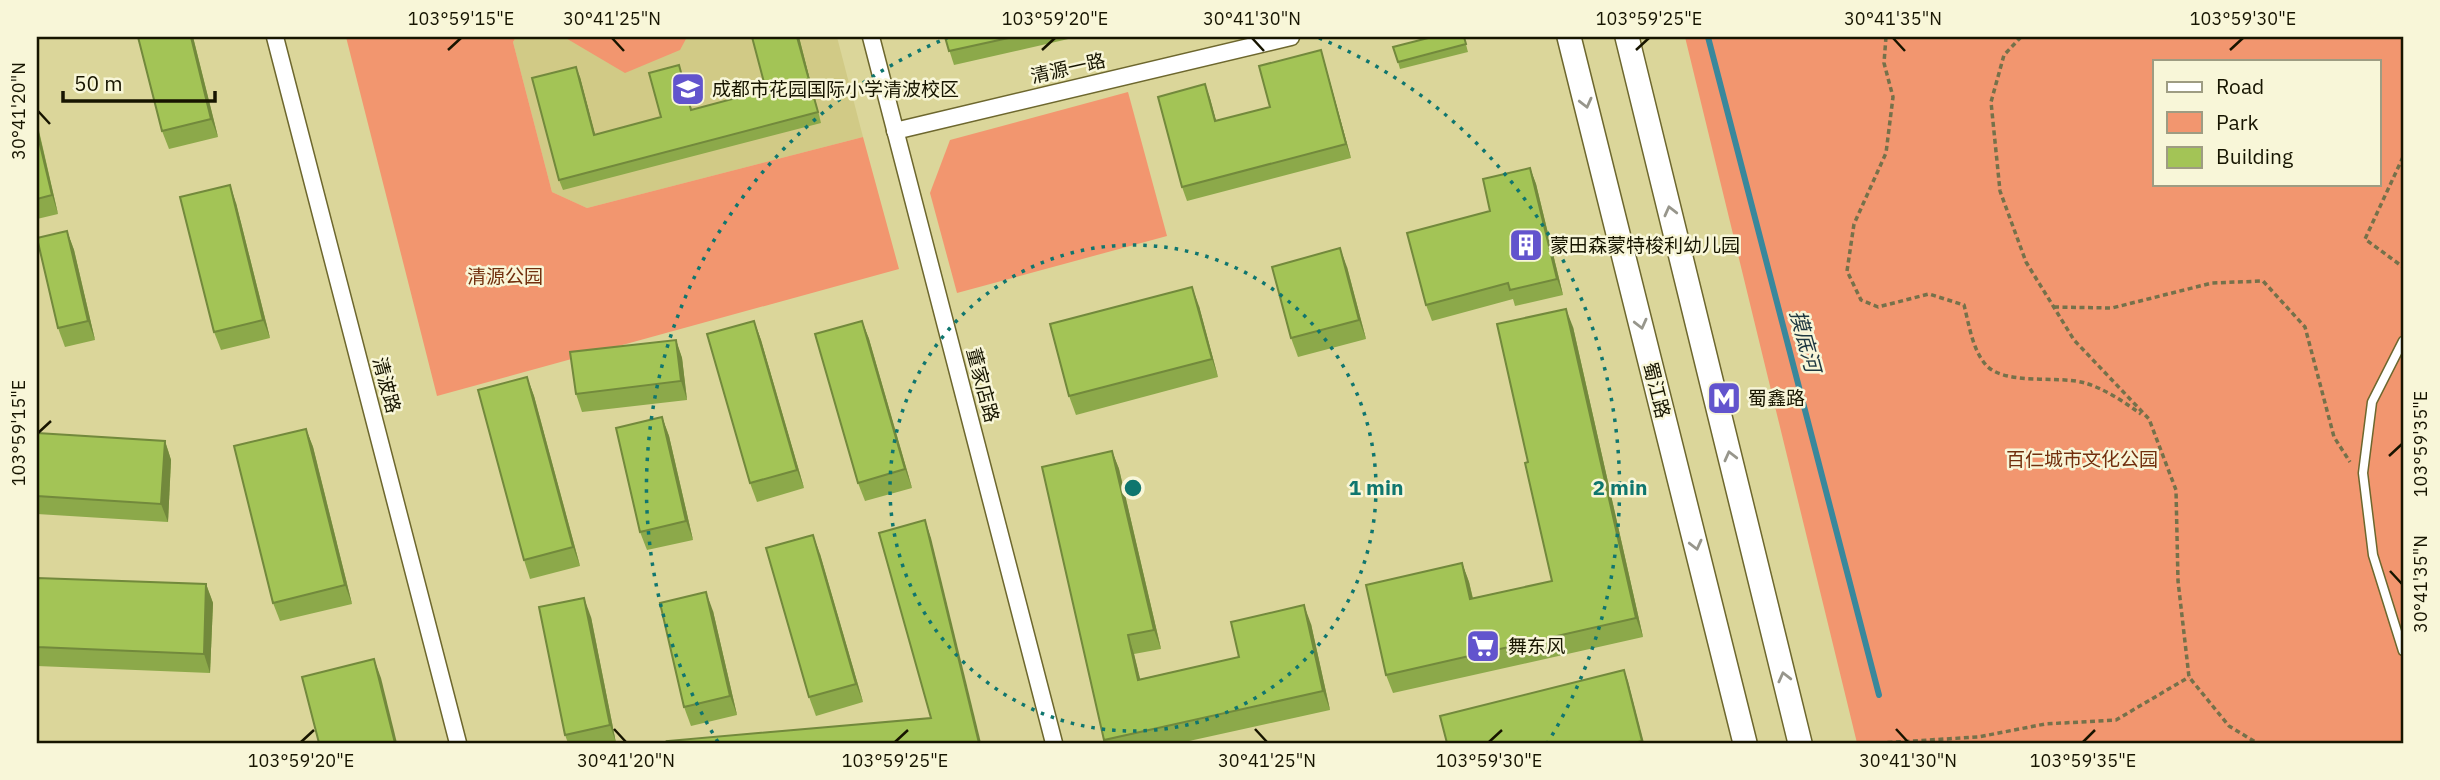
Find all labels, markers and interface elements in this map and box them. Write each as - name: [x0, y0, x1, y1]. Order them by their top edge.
- text: 103°59'15"E: [408, 7, 514, 30]
- text: 30°41'25"N: [563, 7, 661, 30]
- text: 103°59'20"E: [1002, 7, 1108, 30]
- text: 30°41'30"N: [1203, 7, 1301, 30]
- text: 103°59'25"E: [1596, 7, 1702, 30]
- text: 30°41'35"N: [1844, 7, 1942, 30]
- text: 103°59'30"E: [2190, 7, 2296, 30]
- street label: 清源一路: [1028, 48, 1108, 88]
- scale bar: [63, 60, 215, 104]
- legend: [2153, 60, 2380, 186]
- text: 30°41'20"N: [7, 62, 30, 160]
- text: 50 m: [74, 69, 123, 97]
- school or university icon: 成都市花园国际小学清波校区: [669, 70, 707, 108]
- text: Road: [2216, 72, 2264, 100]
- place label: 成都市花园国际小学清波校区: [712, 77, 959, 101]
- one-way arrow: [1578, 97, 1592, 109]
- text: Park: [2216, 108, 2259, 136]
- text: Building: [2216, 142, 2293, 170]
- one-way arrow: [1664, 205, 1678, 217]
- building icon: 蒙田森蒙特梭利幼儿园: [1507, 226, 1545, 264]
- place label: 蒙田森蒙特梭利幼儿园: [1550, 233, 1740, 257]
- park label: 清源公园: [467, 264, 543, 288]
- water label: 摸底河: [1784, 307, 1829, 379]
- one-way arrow: [1633, 318, 1647, 330]
- street label: 董家店路: [962, 345, 1004, 425]
- street label: 清波路: [368, 354, 406, 416]
- street label: 蜀江路: [1638, 359, 1676, 421]
- metro station icon: 蜀鑫路: [1705, 379, 1743, 417]
- text: 103°59'15"E: [7, 380, 30, 486]
- place label: 蜀鑫路: [1748, 386, 1805, 410]
- text: 103°59'35"E: [2409, 391, 2432, 497]
- park label: 百仁城市文化公园: [2006, 447, 2158, 471]
- one-way arrow: [1724, 450, 1738, 462]
- text: 1 min: [1349, 473, 1403, 501]
- text: 2 min: [1593, 473, 1647, 501]
- centre of rings: [1121, 476, 1145, 500]
- text: 30°41'35"N: [2409, 535, 2432, 633]
- one-way arrow: [1688, 538, 1702, 550]
- supermarket icon: 舞东风: [1464, 627, 1502, 665]
- place label: 舞东风: [1508, 634, 1565, 658]
- one-way arrow: [1778, 671, 1792, 683]
- text: 103°59'20"E: [248, 749, 354, 772]
- text: 30°41'20"N: [577, 749, 675, 772]
- text: 103°59'25"E: [842, 749, 948, 772]
- text: 30°41'25"N: [1218, 749, 1316, 772]
- text: 103°59'30"E: [1436, 749, 1542, 772]
- text: 30°41'30"N: [1859, 749, 1957, 772]
- text: 103°59'35"E: [2030, 749, 2136, 772]

